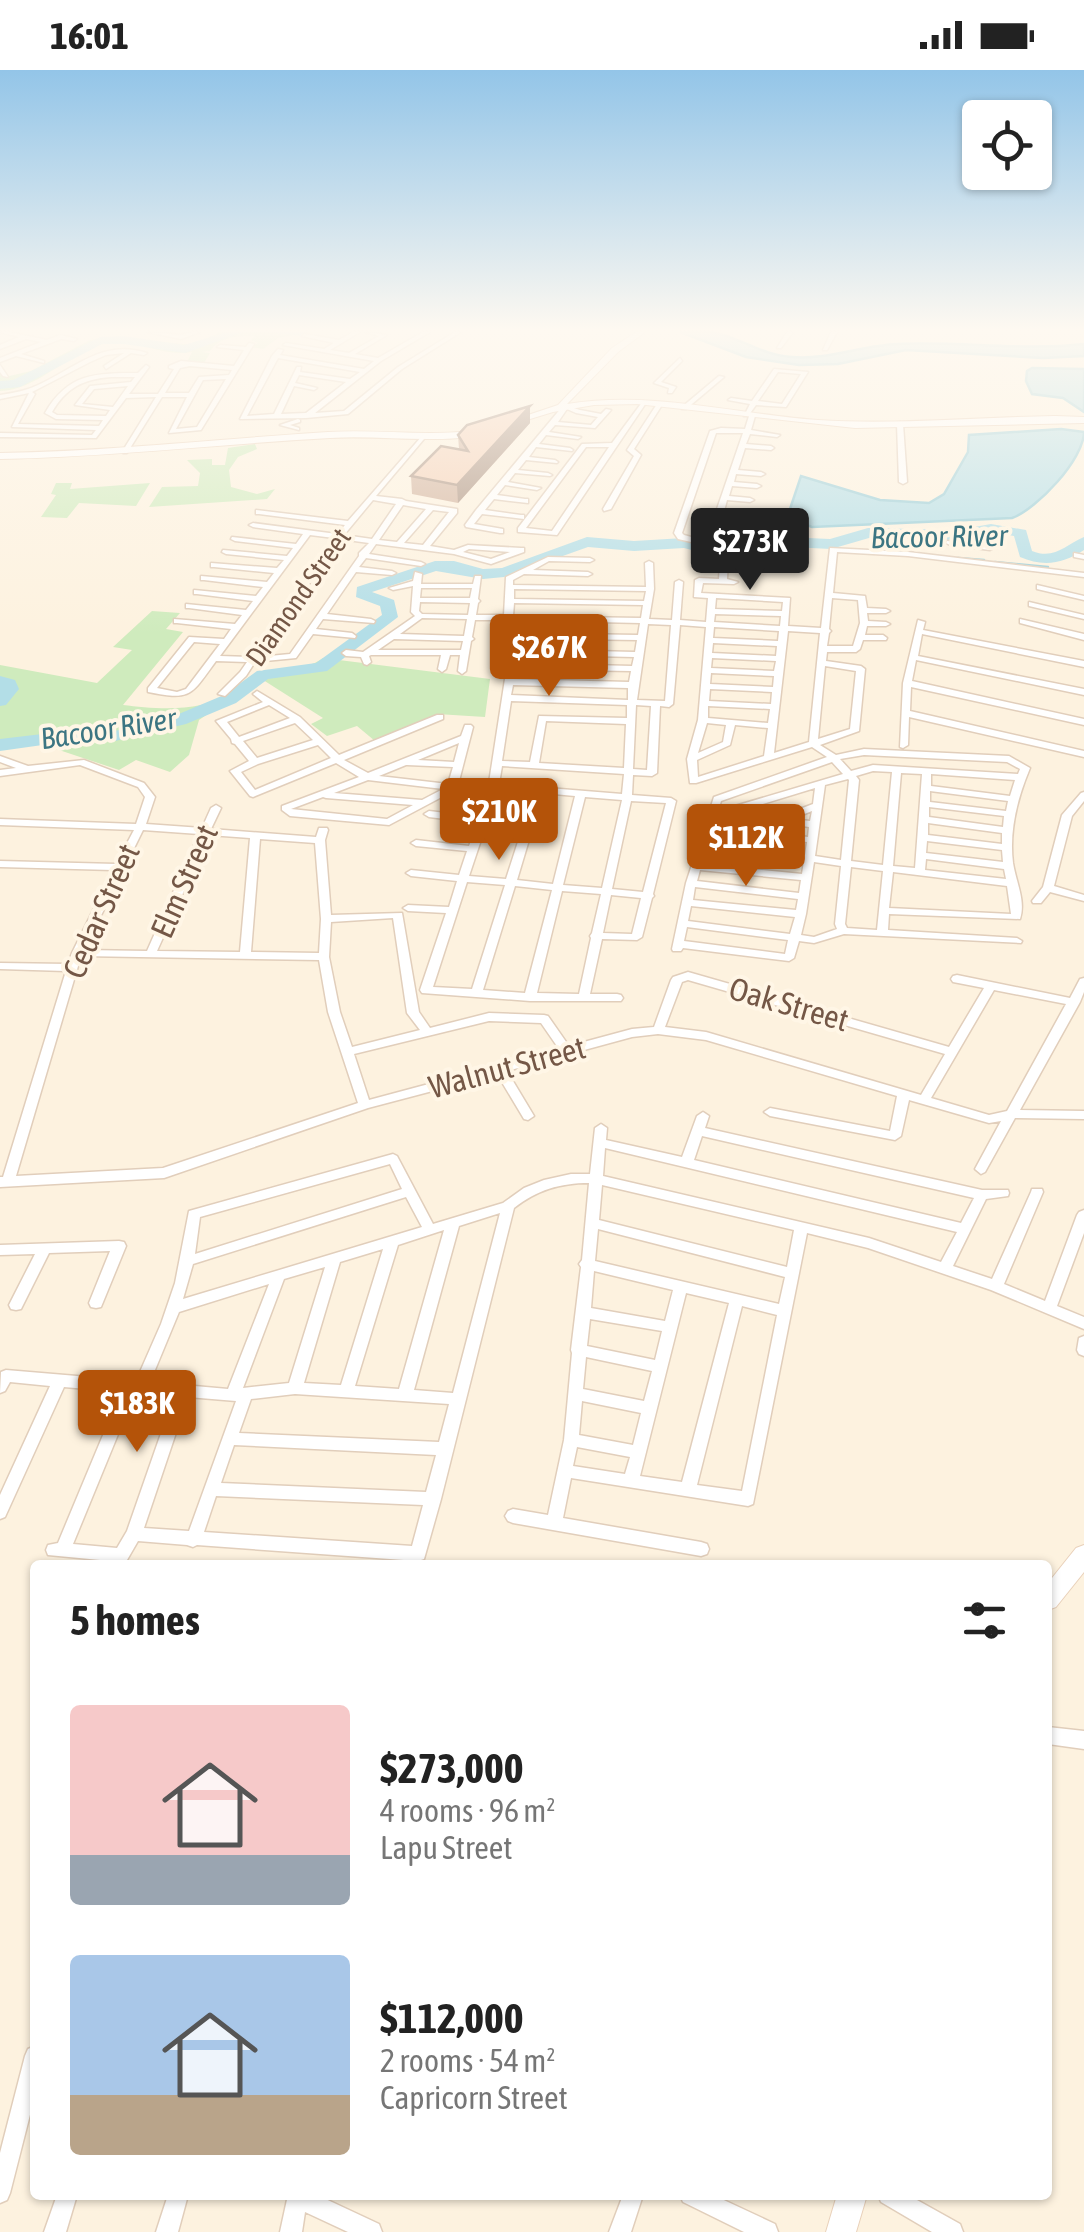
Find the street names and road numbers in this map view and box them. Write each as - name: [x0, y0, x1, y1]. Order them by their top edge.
- street label: Diamond Street: [239, 522, 357, 672]
- street label: Elm Street: [143, 819, 225, 943]
- street label: Cedar Street: [55, 838, 147, 984]
- street label: Oak Street: [725, 969, 853, 1039]
- street label: Walnut Street: [425, 1028, 589, 1106]

